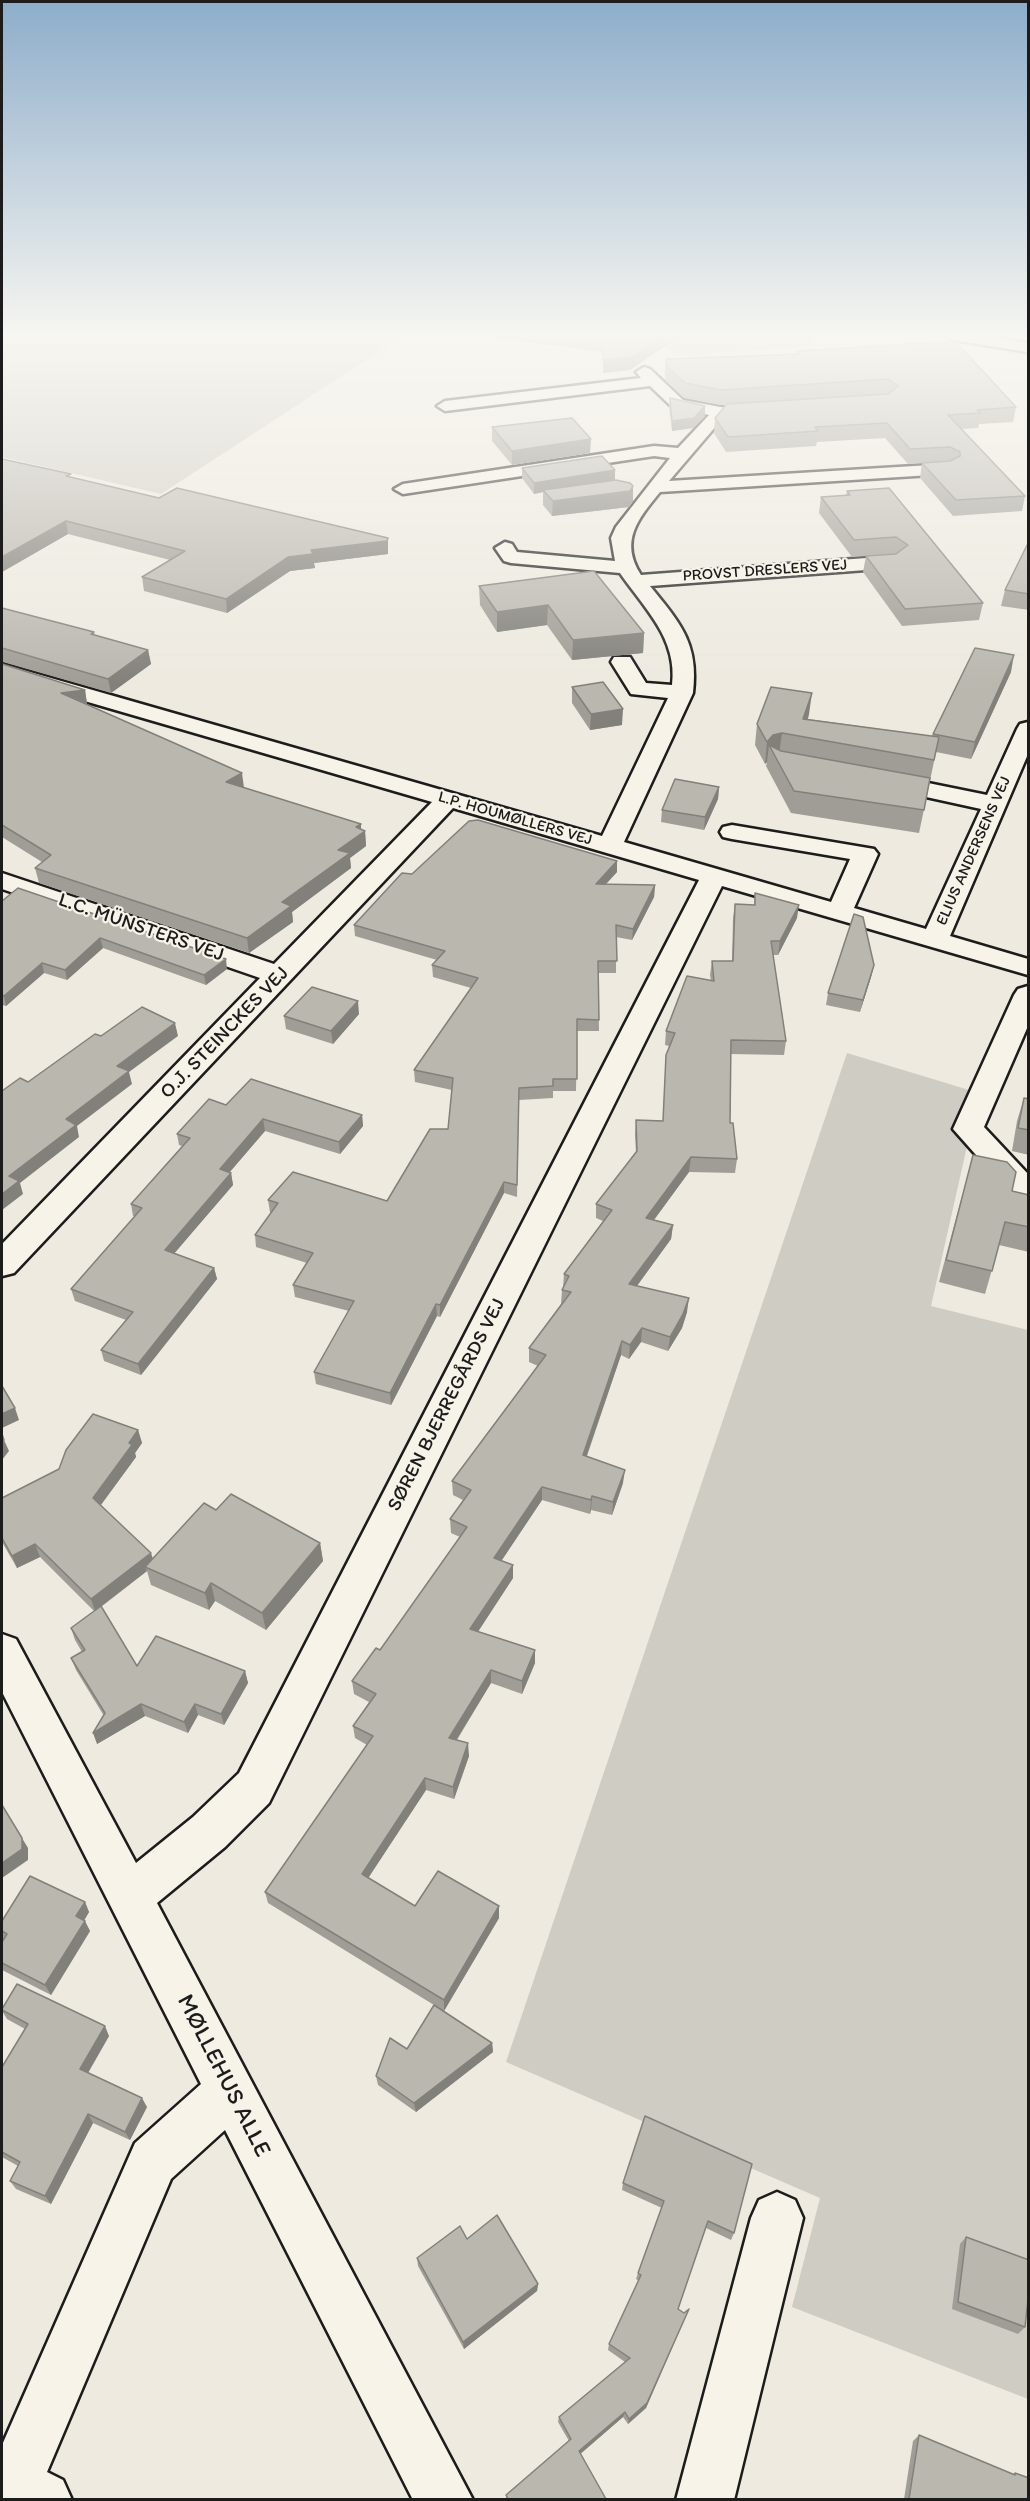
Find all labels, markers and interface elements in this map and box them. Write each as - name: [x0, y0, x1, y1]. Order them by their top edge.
- street label: PROVST DRESLERS VEJ: [682, 556, 848, 586]
- street label: ELIUS ANDERSENS VEJ: [932, 773, 1016, 929]
- street label: L.P. HOUMØLLERS VEJ: [436, 788, 594, 850]
- street label: L.C. MÜNSTERS VEJ: [55, 888, 227, 968]
- street label: O.J. STEINCKES VEJ: [156, 962, 294, 1104]
- street label: SØREN BJERREGÅRDS VEJ: [383, 1294, 511, 1516]
- street label: MØLLEHUS ALLE: [170, 1990, 276, 2162]

